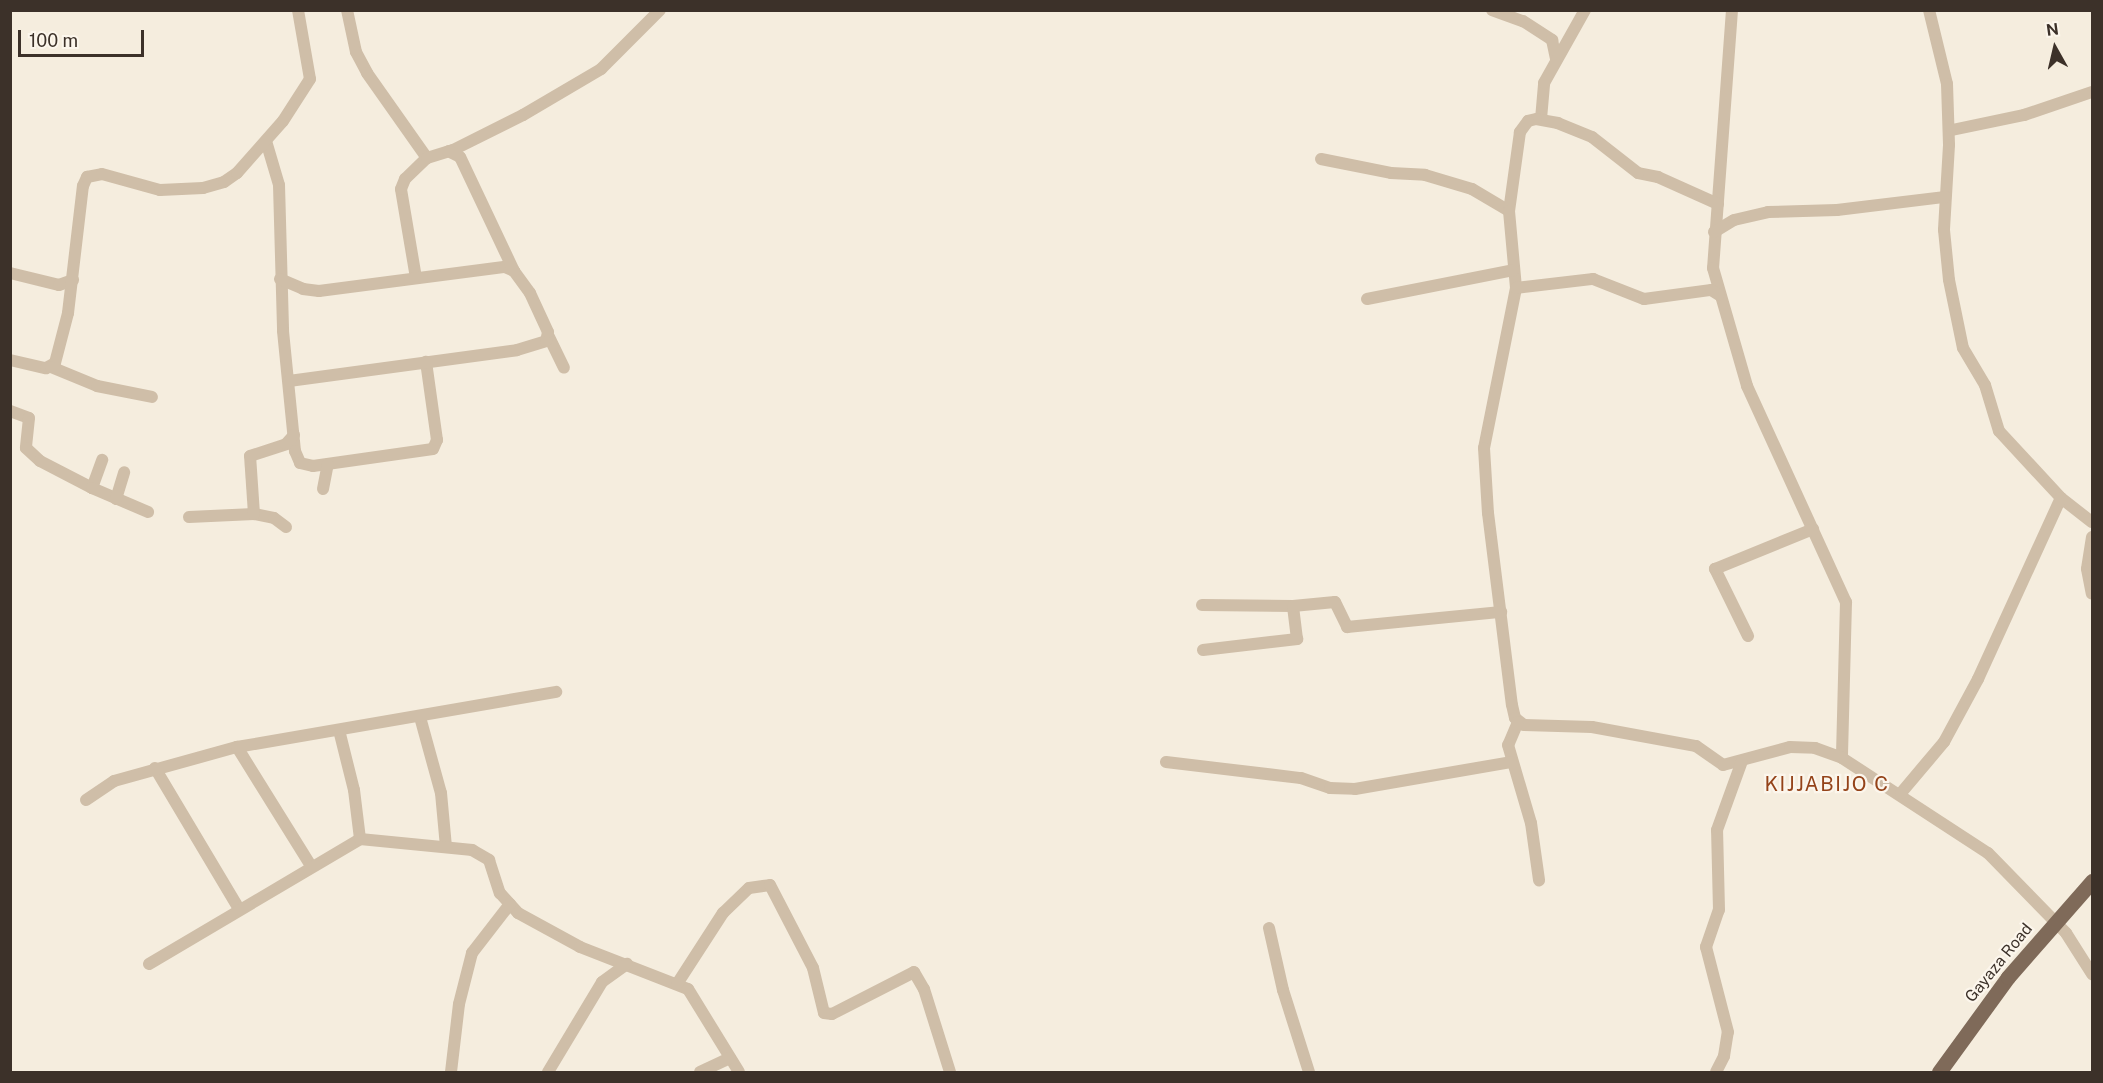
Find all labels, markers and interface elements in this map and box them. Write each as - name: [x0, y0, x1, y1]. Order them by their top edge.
- scale bar: [21, 18, 147, 56]
- north arrow: [2025, 18, 2085, 78]
- text: N: [2045, 19, 2060, 40]
- text: 100 m: [29, 30, 78, 51]
- district label: KIJJABIJO C: [1764, 772, 1890, 796]
- street label: Gayaza Road: [1961, 920, 2037, 1006]

